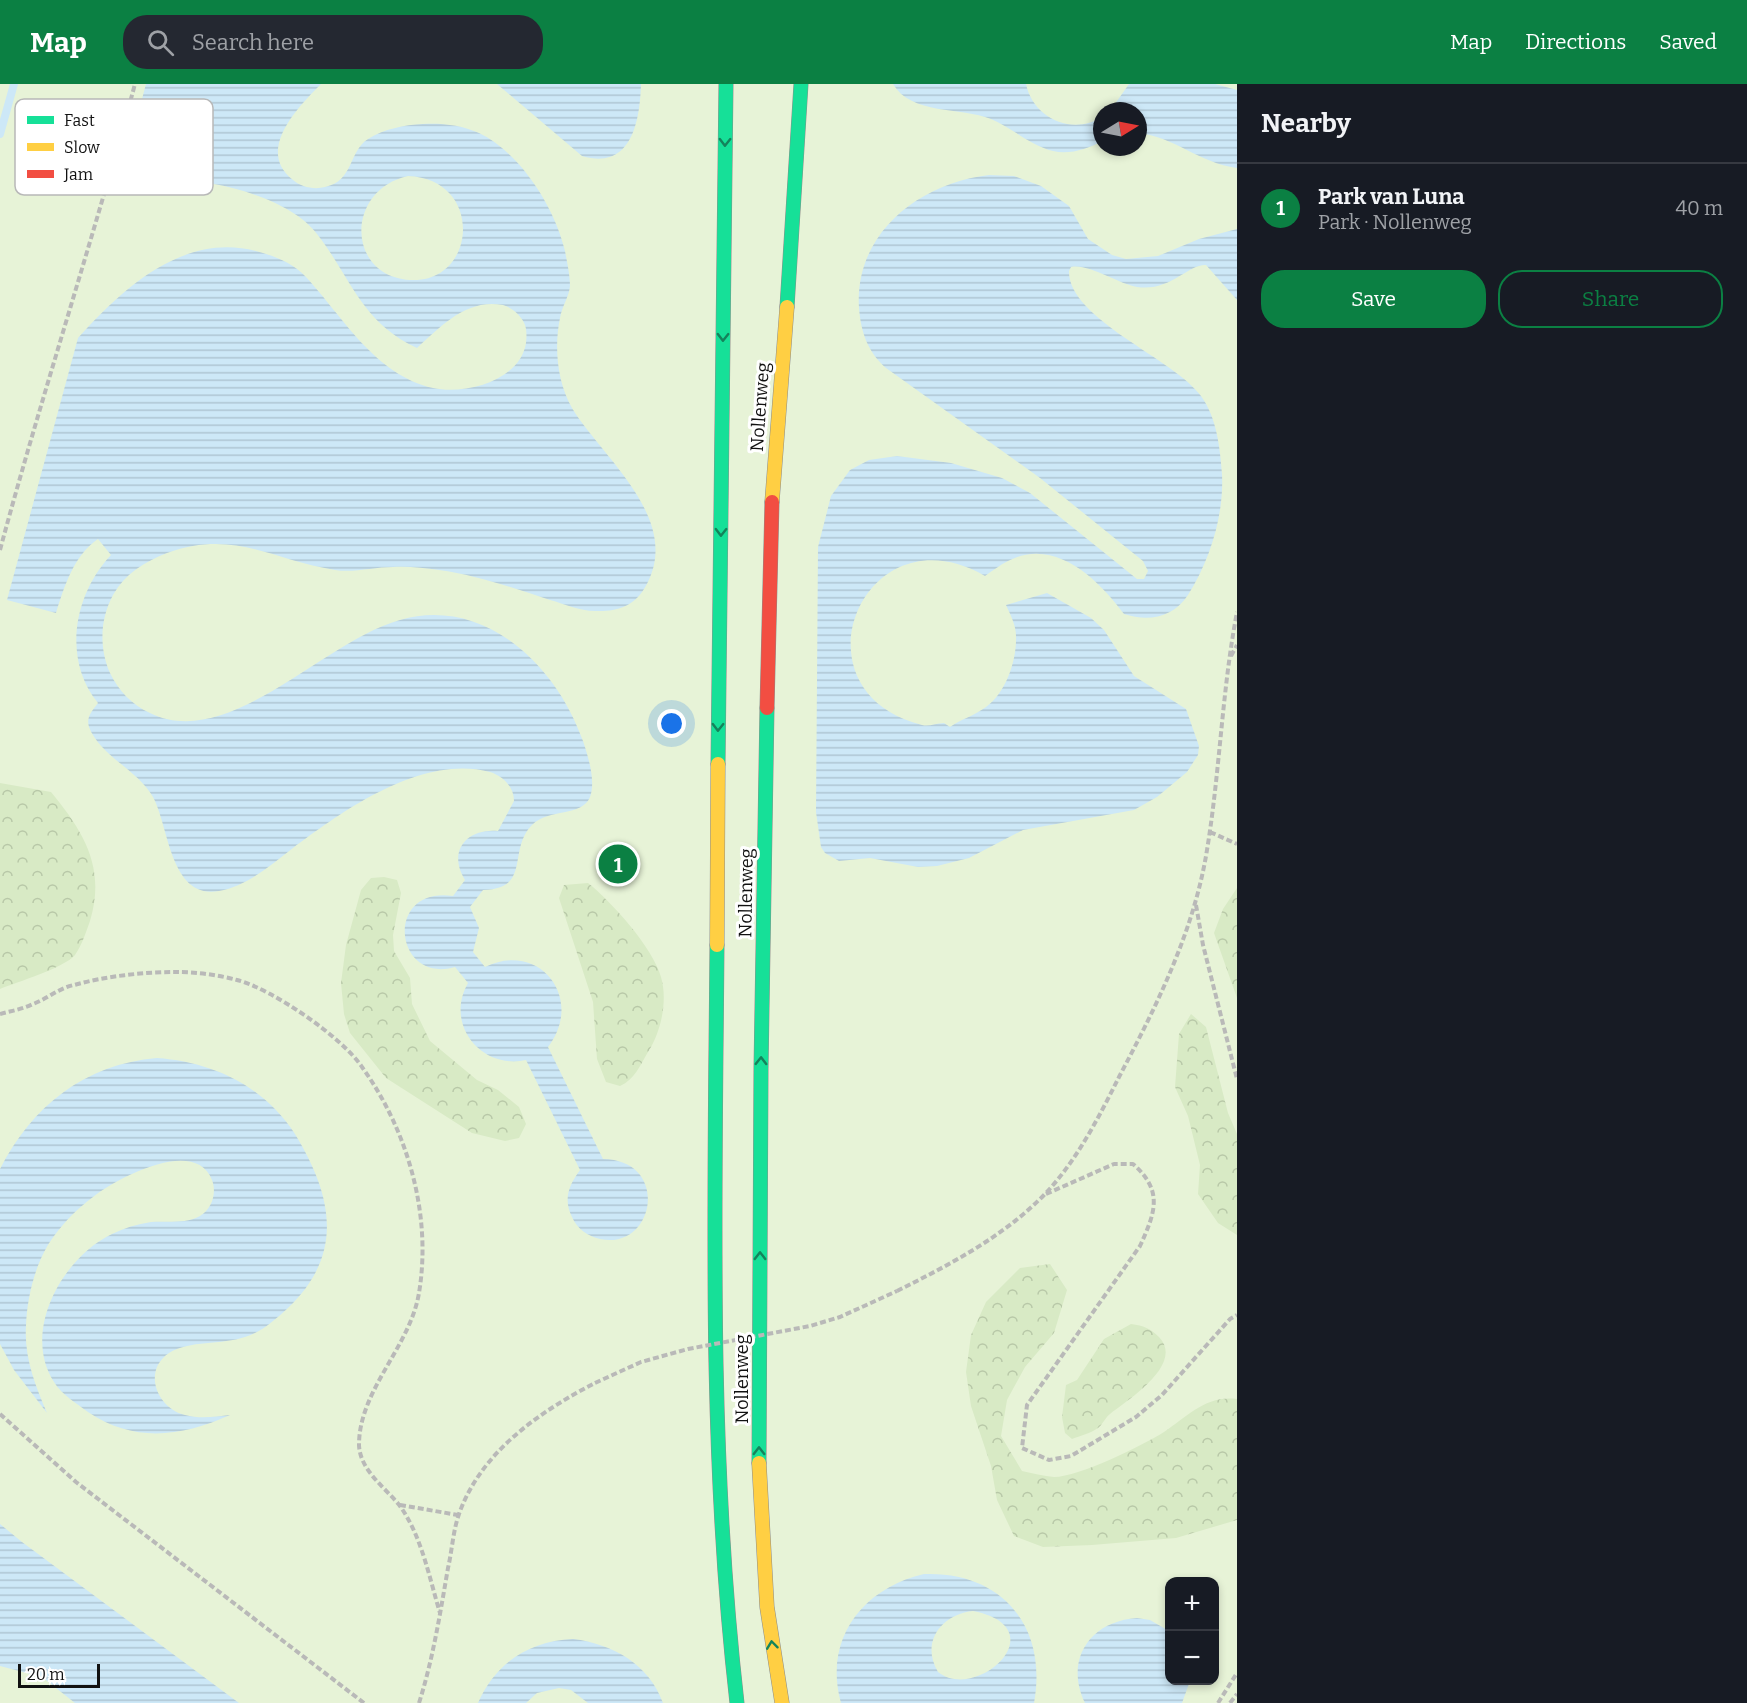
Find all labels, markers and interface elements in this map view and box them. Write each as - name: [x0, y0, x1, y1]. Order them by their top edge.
- search box: [123, 15, 543, 69]
- text: Map: [30, 26, 87, 59]
- icon: search: [144, 26, 177, 59]
- text: Search here: [192, 29, 314, 56]
- text: Map: [1450, 29, 1492, 55]
- text: Directions: [1525, 29, 1626, 55]
- text: Saved: [1659, 29, 1717, 55]
- legend: [15, 99, 213, 195]
- north arrow: [1093, 102, 1147, 156]
- text: Nearby: [1261, 108, 1351, 139]
- text: Fast: [64, 111, 95, 130]
- text: Slow: [64, 138, 100, 157]
- one-way arrow: [719, 138, 731, 147]
- text: Jam: [63, 165, 93, 184]
- text: Park van Luna: [1318, 183, 1465, 210]
- text: 1: [1276, 196, 1285, 220]
- text: 40 m: [1675, 196, 1723, 220]
- text: Park · Nollenweg: [1318, 210, 1472, 234]
- button: Save: [1261, 270, 1486, 328]
- button: Share: [1498, 270, 1723, 328]
- one-way arrow: [717, 333, 729, 342]
- street label: Nollenweg: [746, 362, 774, 452]
- one-way arrow: [715, 528, 727, 537]
- your location: [657, 709, 686, 738]
- one-way arrow: [712, 723, 724, 732]
- pin: 1: [598, 842, 638, 886]
- street label: Nollenweg: [734, 848, 758, 938]
- one-way arrow: [755, 1056, 767, 1065]
- one-way arrow: [754, 1251, 766, 1260]
- street label: Nollenweg: [731, 1334, 753, 1424]
- one-way arrow: [753, 1446, 765, 1455]
- map controls: [1165, 1577, 1219, 1685]
- button: +: [1165, 1577, 1219, 1631]
- button: −: [1165, 1631, 1219, 1685]
- one-way arrow: [766, 1641, 779, 1650]
- scale bar: [18, 1661, 100, 1688]
- text: 20 m: [27, 1665, 64, 1684]

